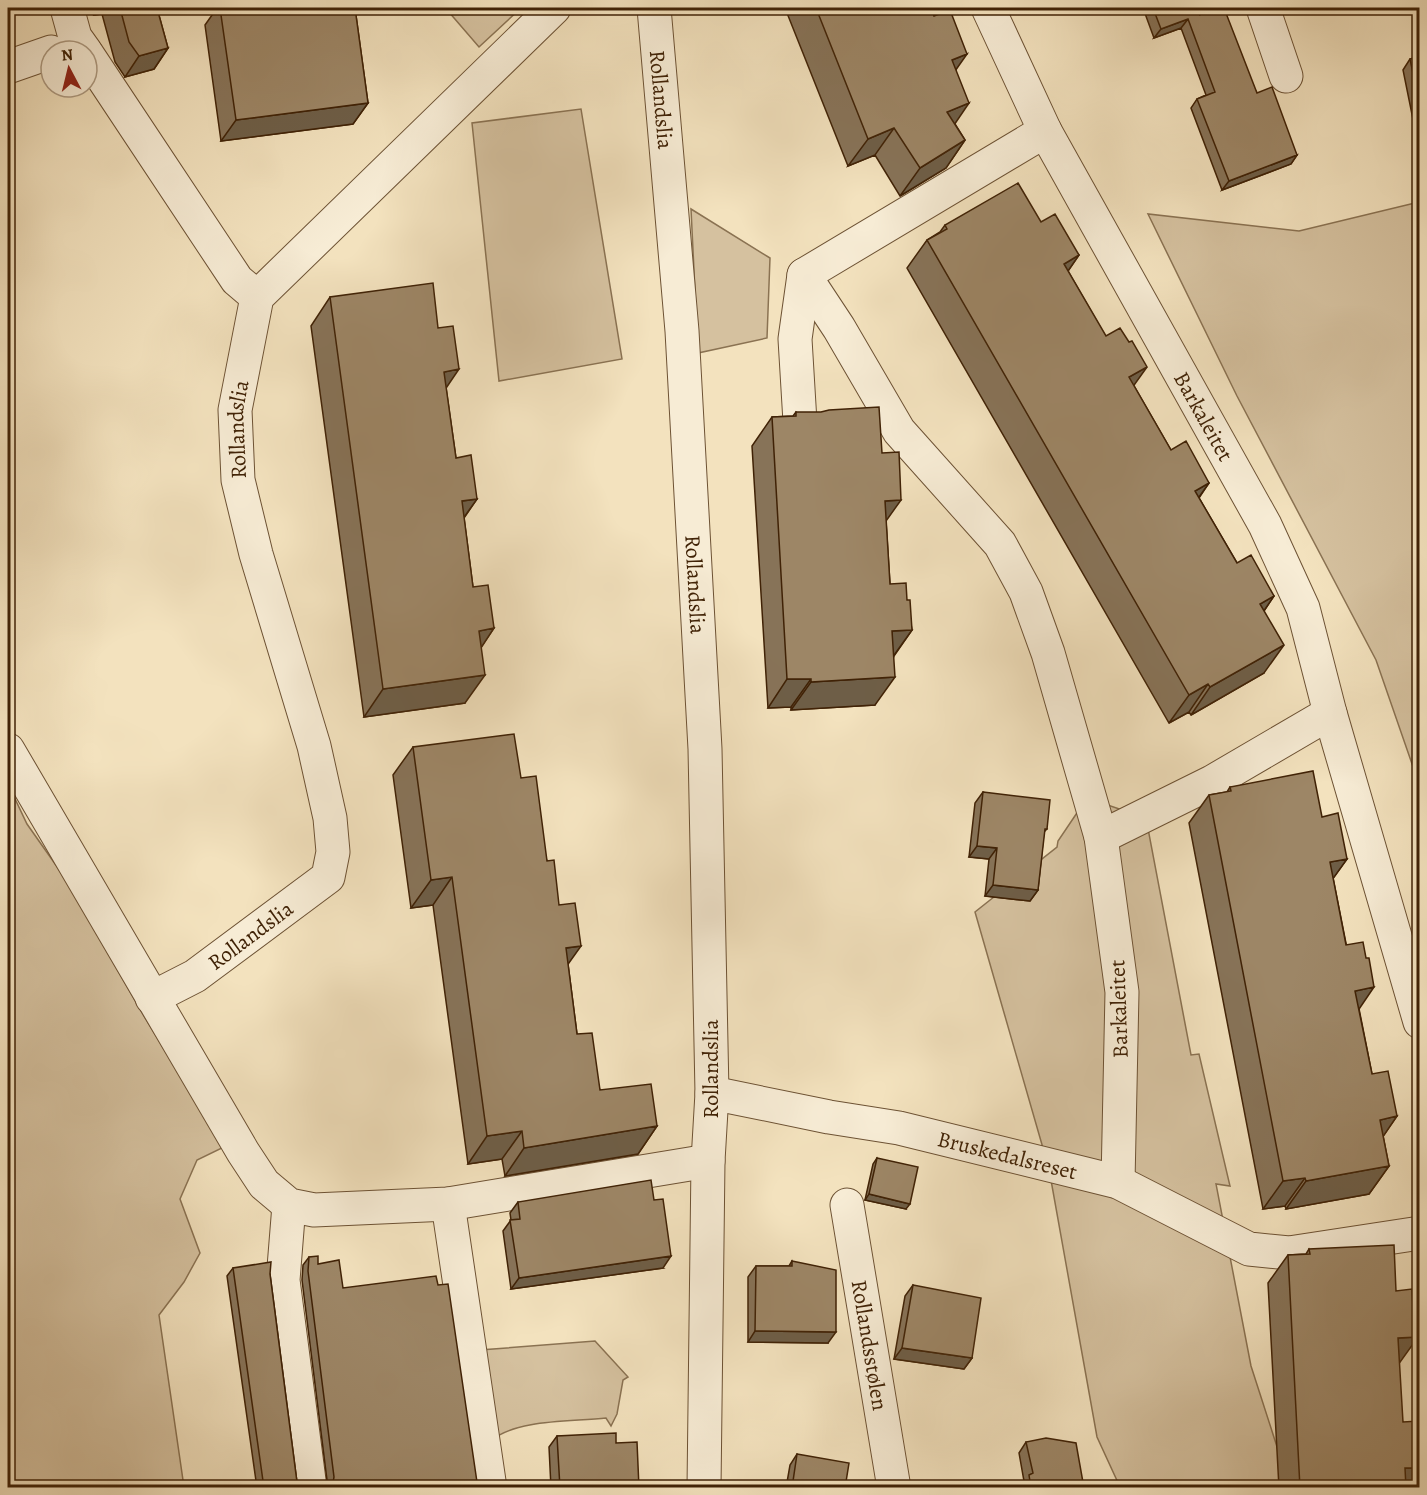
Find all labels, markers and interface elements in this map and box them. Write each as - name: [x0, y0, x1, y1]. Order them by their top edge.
- north arrow: [39, 39, 99, 99]
- text: N: [60, 43, 75, 67]
- street label: Rollandslia: [642, 49, 680, 151]
- street label: Barkaleitet: [1166, 366, 1240, 467]
- street label: Rollandslia: [221, 377, 257, 480]
- street label: Rollandslia: [677, 534, 713, 636]
- street label: Rollandslia: [202, 894, 300, 977]
- street label: Barkaleitet: [1102, 959, 1136, 1059]
- street label: Rollandslia: [696, 1019, 726, 1119]
- street label: Bruskedalsreset: [934, 1124, 1080, 1187]
- street label: Rollandsstølen: [844, 1278, 895, 1413]

